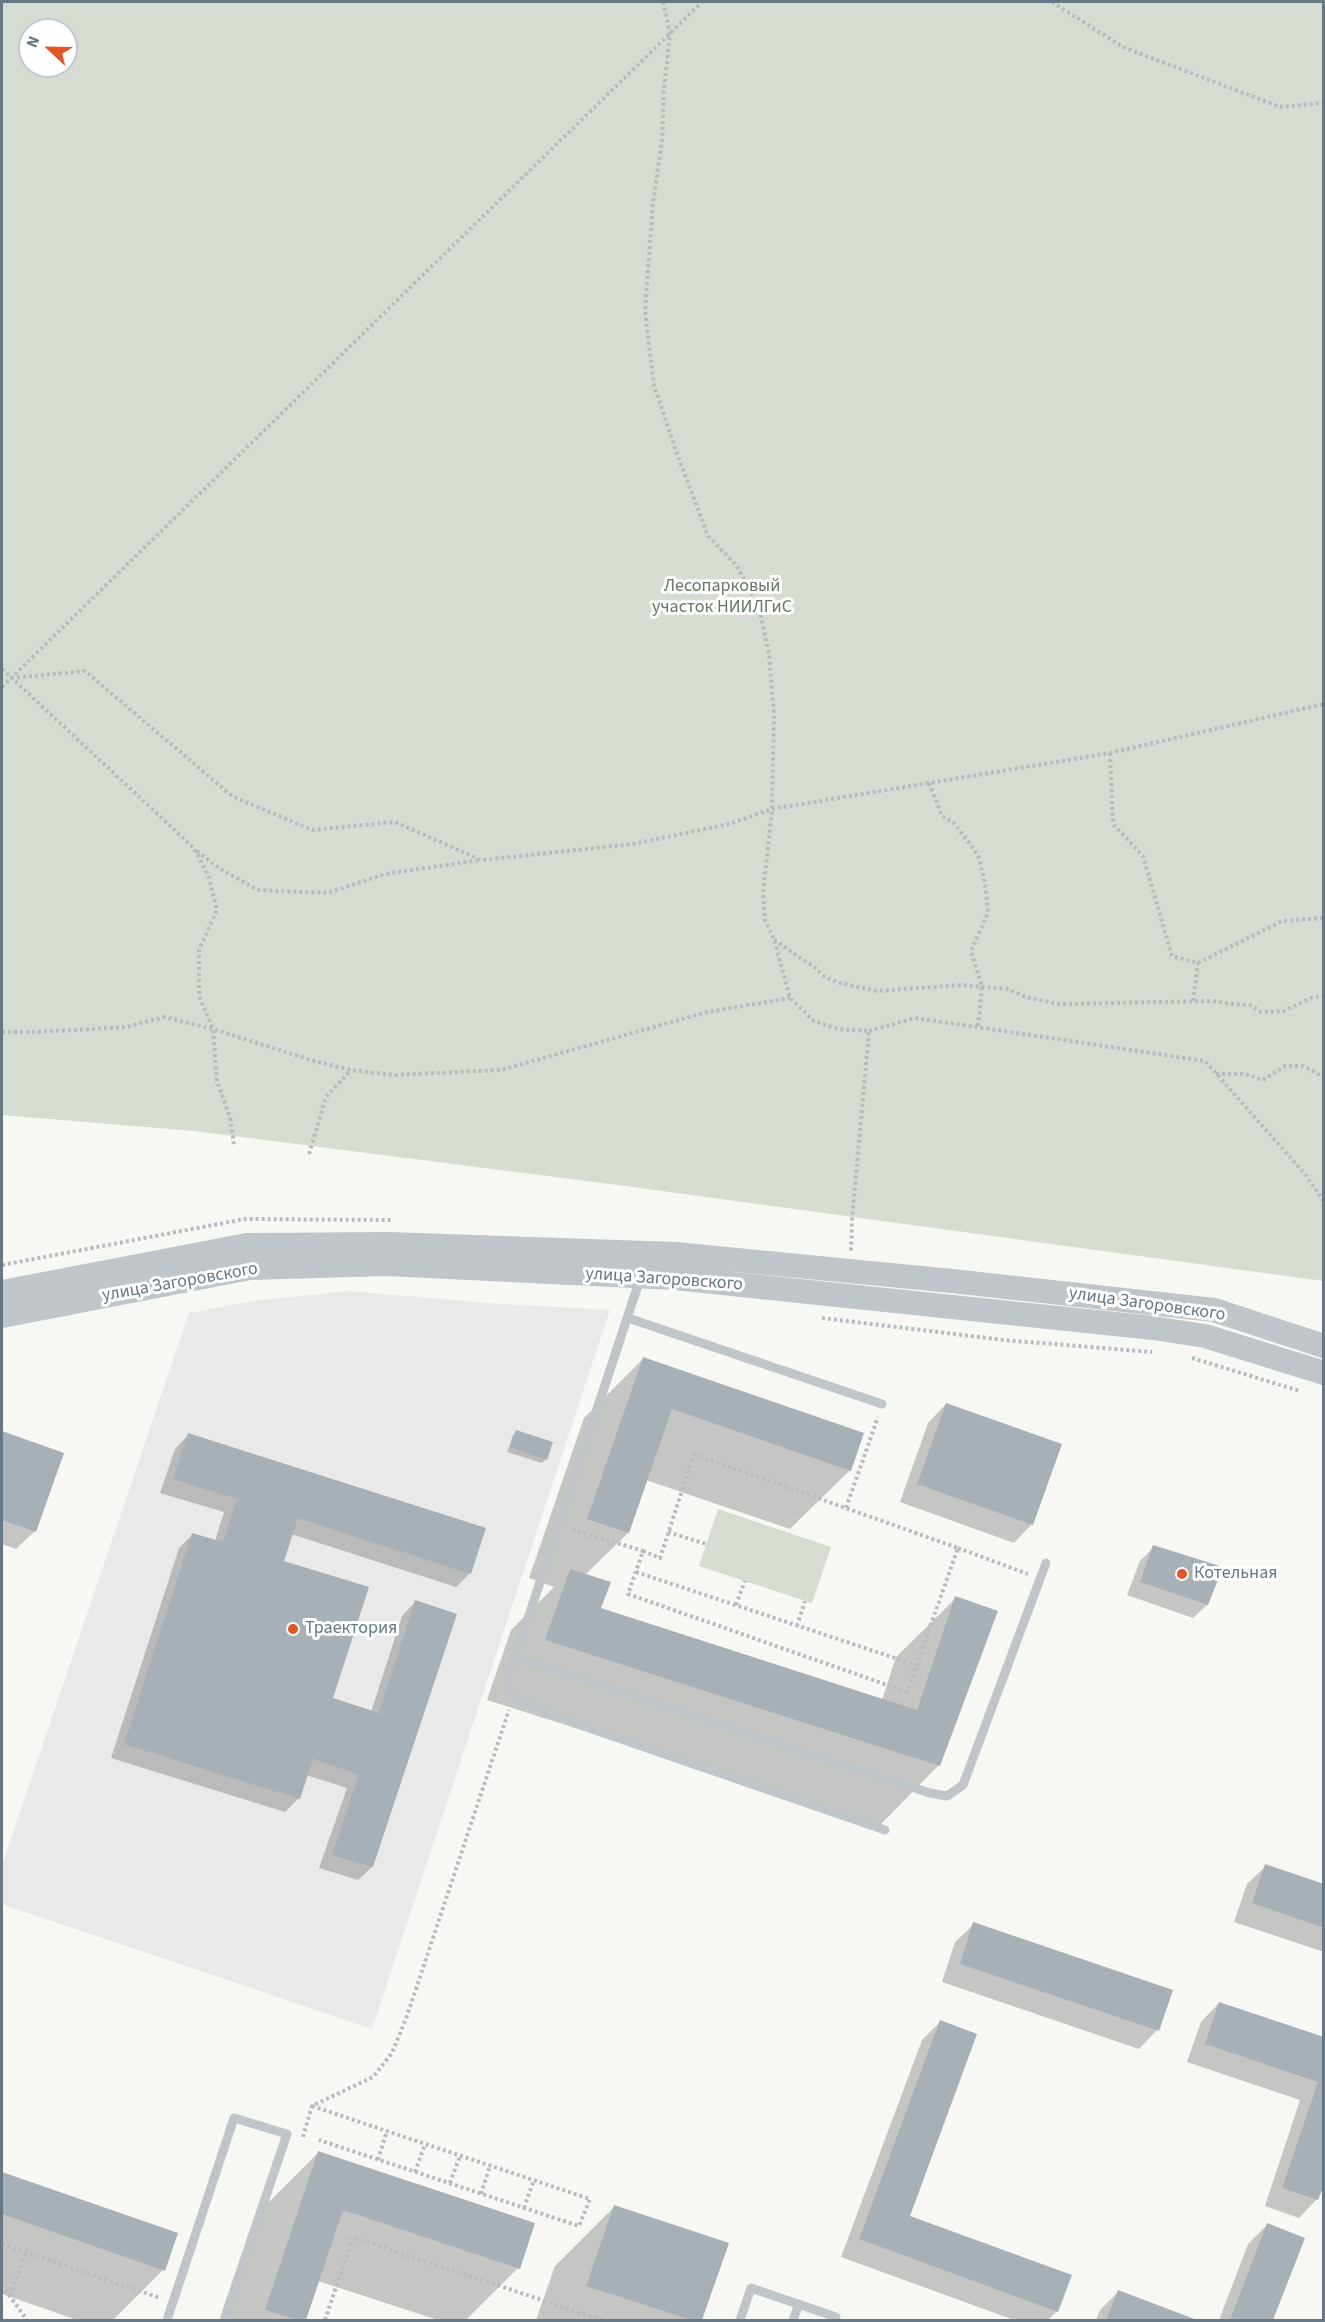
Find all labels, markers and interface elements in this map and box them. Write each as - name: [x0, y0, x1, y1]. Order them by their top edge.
- north arrow: [18, 18, 78, 78]
- text: N: [21, 33, 45, 51]
- park label: Лесопарковый участок НИИЛГиС: [652, 576, 792, 618]
- street label: улица Загоровского: [100, 1259, 260, 1307]
- street label: улица Загоровского: [584, 1264, 744, 1296]
- street label: улица Загоровского: [1067, 1283, 1227, 1327]
- place label: Котельная: [1194, 1563, 1278, 1585]
- marker: Котельная: [1175, 1567, 1189, 1581]
- place label: Траектория: [305, 1618, 397, 1640]
- marker: Траектория: [286, 1622, 300, 1636]

